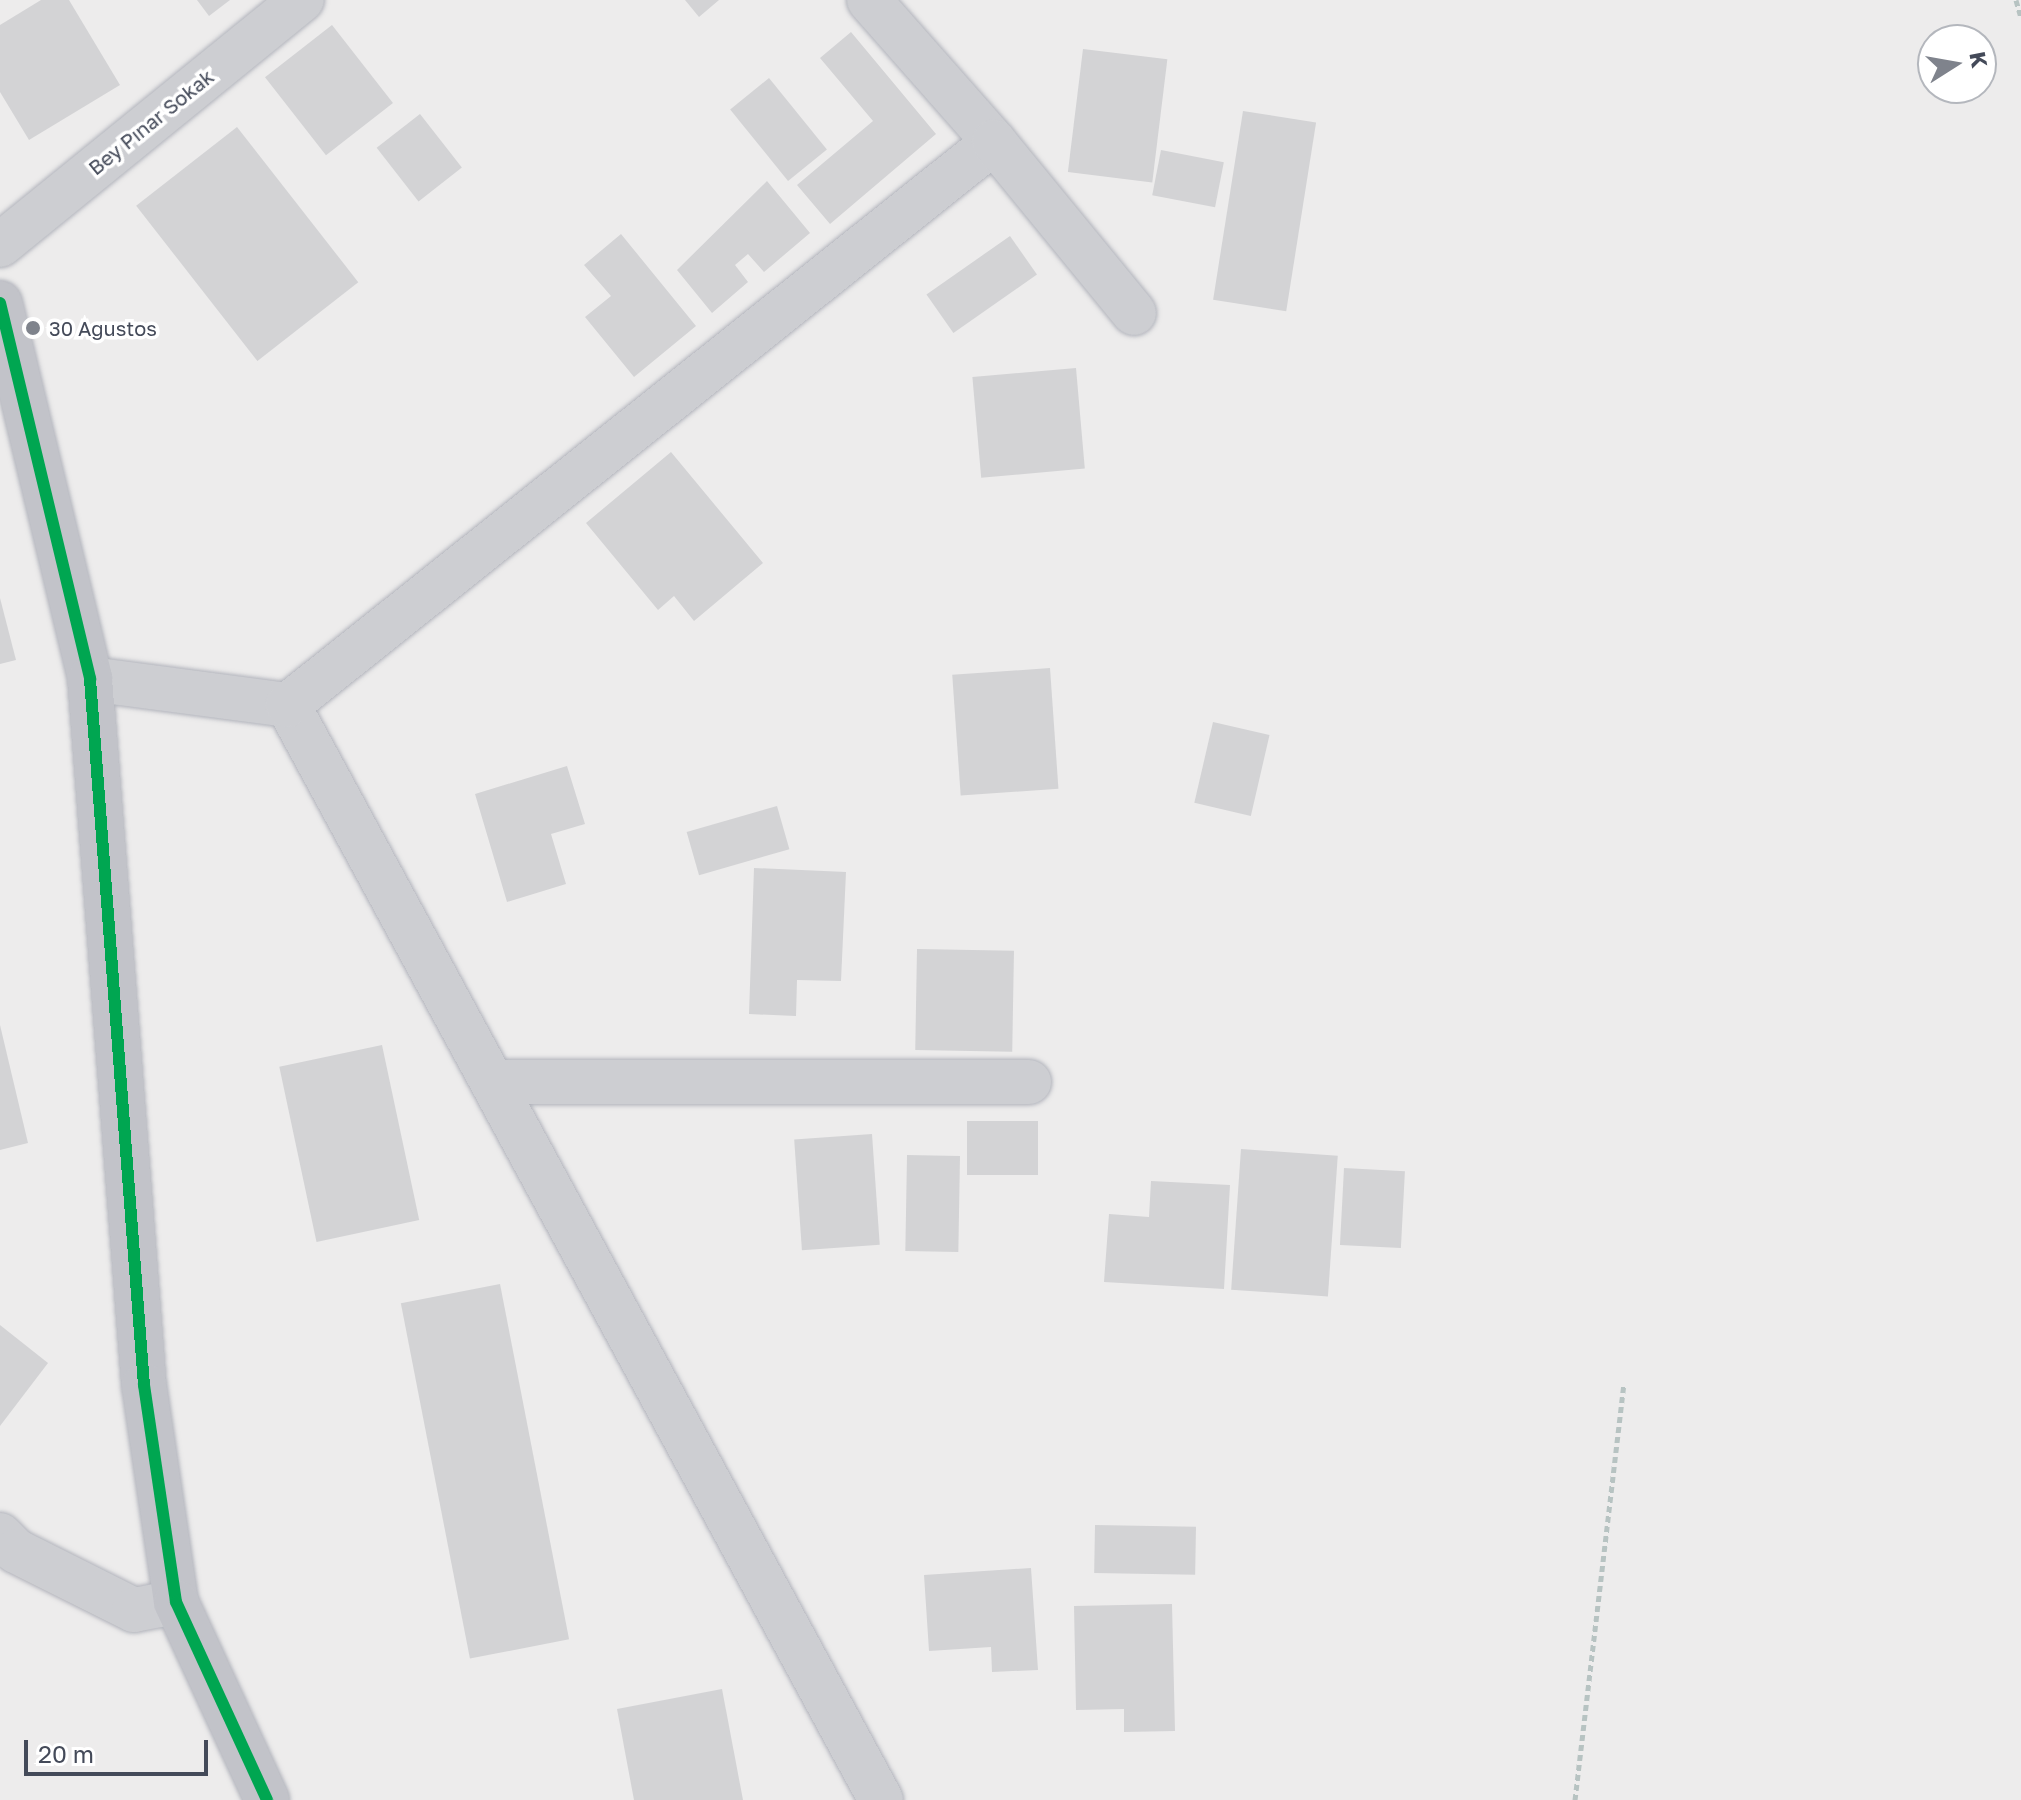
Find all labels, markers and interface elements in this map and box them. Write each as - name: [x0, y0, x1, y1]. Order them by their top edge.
- north arrow: [1917, 24, 1997, 104]
- text: K: [1964, 49, 1994, 70]
- street label: Bey Pınar Sokak: [84, 64, 218, 180]
- place label: 30 Ağustos: [49, 316, 157, 340]
- marker: 30 Ağustos: [24, 319, 42, 337]
- scale bar: [28, 1724, 212, 1774]
- text: 20 m: [38, 1739, 94, 1768]

